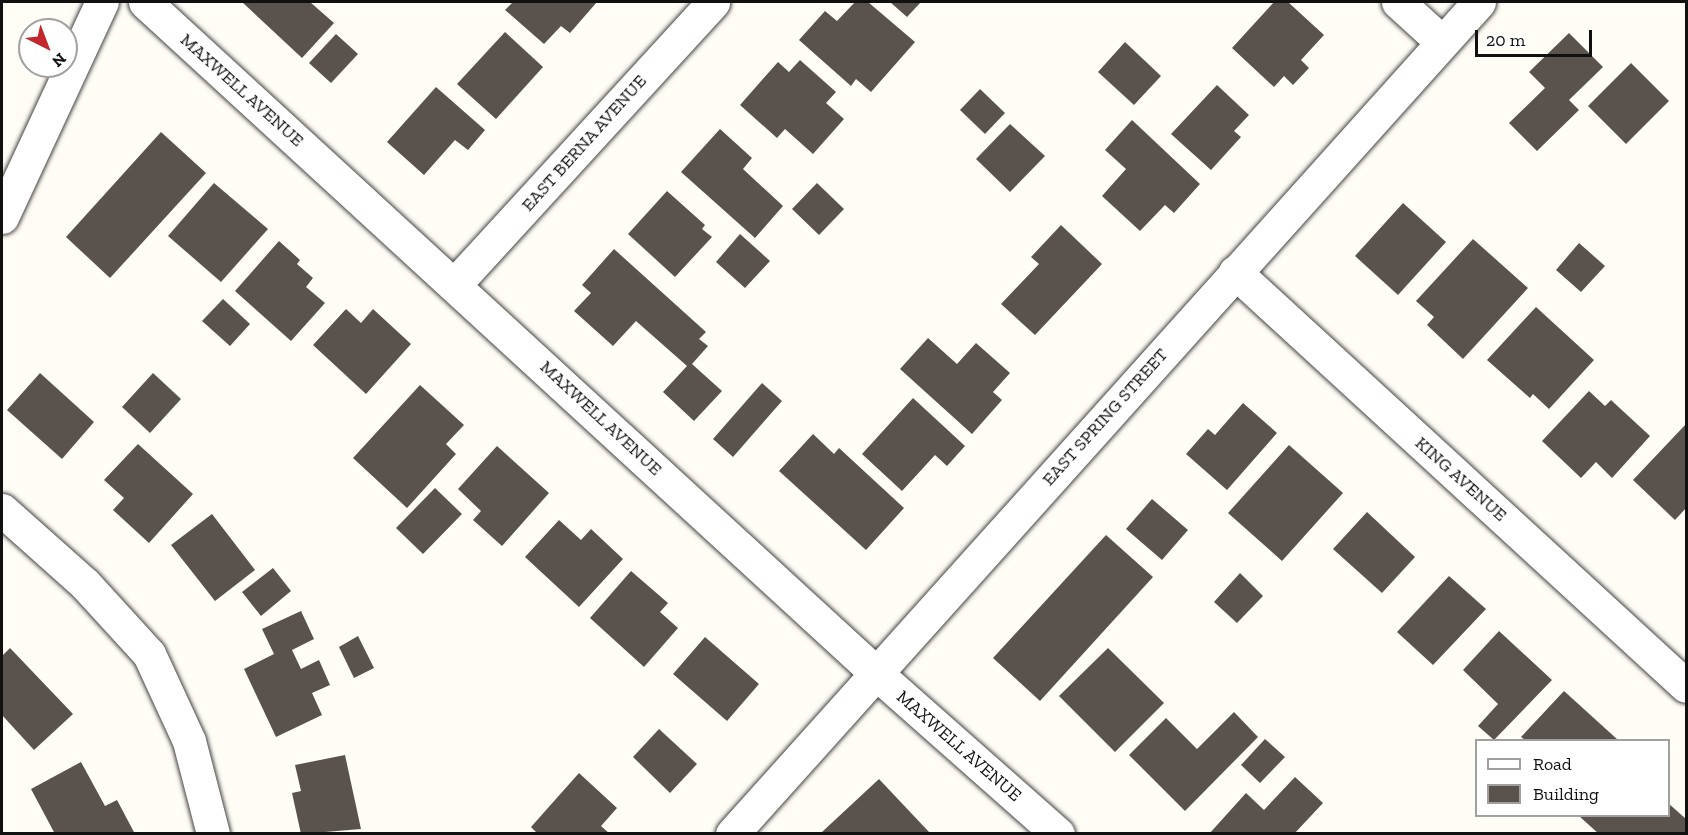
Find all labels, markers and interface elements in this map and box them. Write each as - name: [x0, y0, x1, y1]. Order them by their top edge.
- north arrow: [18, 18, 78, 78]
- scale bar: [1478, 18, 1595, 56]
- street label: MAXWELL AVENUE: [176, 29, 308, 151]
- text: 20 m: [1486, 29, 1525, 51]
- text: N: [48, 49, 70, 71]
- street label: EAST BERNA AVENUE: [516, 70, 652, 216]
- street label: EAST SPRING STREET: [1038, 344, 1172, 490]
- street label: MAXWELL AVENUE: [535, 356, 667, 480]
- street label: KING AVENUE: [1411, 432, 1511, 526]
- street label: MAXWELL AVENUE: [892, 686, 1026, 806]
- legend: [1475, 739, 1670, 817]
- text: Road: [1533, 753, 1572, 775]
- text: Building: [1533, 783, 1599, 805]

